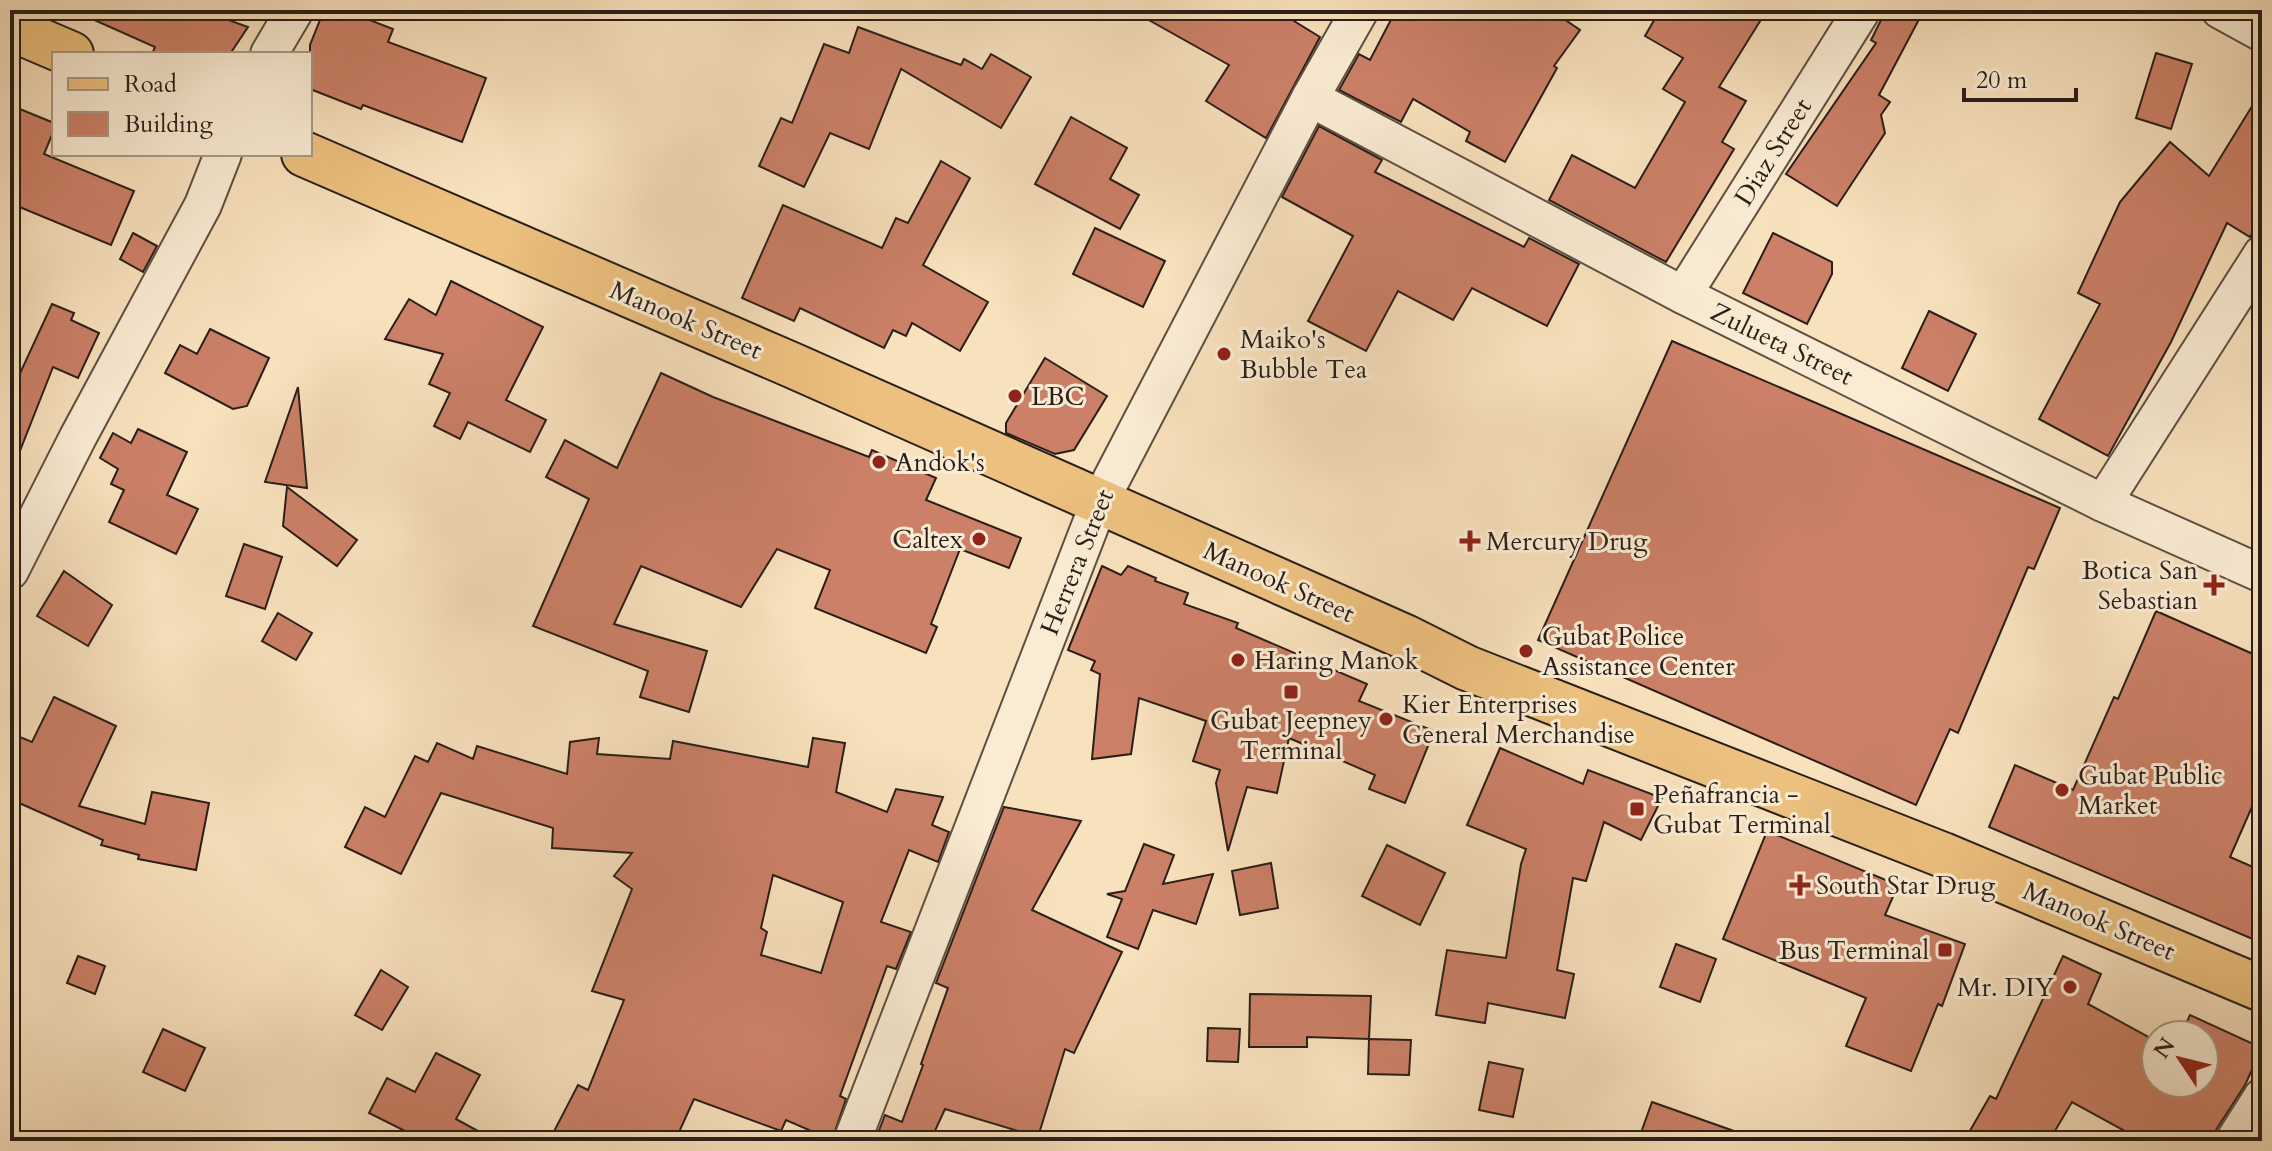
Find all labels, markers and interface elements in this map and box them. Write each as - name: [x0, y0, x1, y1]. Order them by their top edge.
- legend: [52, 52, 312, 156]
- scale bar: [1964, 52, 2076, 102]
- text: 20 m: [1976, 64, 2028, 97]
- text: Road: [124, 68, 177, 101]
- street label: Diaz Street: [1726, 91, 1820, 213]
- text: Building: [124, 108, 214, 141]
- street label: Manook Street: [605, 272, 767, 368]
- street label: Zulueta Street: [1705, 294, 1859, 394]
- place label: Maiko's Bubble Tea: [1240, 322, 1367, 387]
- marker: Maiko's Bubble Tea: [1215, 345, 1233, 363]
- place label: LBC: [1031, 379, 1084, 414]
- marker: LBC: [1006, 387, 1024, 405]
- place label: Andok's: [895, 445, 985, 480]
- marker: Andok's: [870, 453, 888, 471]
- street label: Herrera Street: [1032, 484, 1122, 640]
- place label: Caltex: [892, 522, 963, 557]
- place label: Mercury Drug: [1486, 524, 1648, 559]
- marker: Caltex: [970, 530, 988, 548]
- marker: Mercury Drug: [1461, 532, 1479, 550]
- street label: Manook Street: [1198, 533, 1360, 631]
- place label: Botica San Sebastian: [2082, 553, 2198, 618]
- marker: Botica San Sebastian: [2205, 576, 2223, 594]
- place label: Gubat Police Assistance Center: [1542, 619, 1735, 684]
- marker: Gubat Police Assistance Center: [1517, 642, 1535, 660]
- place label: Haring Manok: [1254, 643, 1419, 678]
- marker: Haring Manok: [1229, 651, 1247, 669]
- marker: Gubat Jeepney Terminal: [1282, 683, 1300, 701]
- place label: Kier Enterprises General Merchandise: [1402, 687, 1635, 752]
- place label: Gubat Jeepney Terminal: [1210, 703, 1372, 768]
- marker: Kier Enterprises General Merchandise: [1377, 710, 1395, 728]
- place label: Gubat Public Market: [2078, 758, 2223, 823]
- place label: Peñafrancia - Gubat Terminal: [1653, 777, 1831, 842]
- marker: Gubat Public Market: [2053, 781, 2071, 799]
- marker: Peñafrancia - Gubat Terminal: [1628, 800, 1646, 818]
- place label: South Star Drug: [1816, 868, 1996, 903]
- street label: Manook Street: [2018, 873, 2180, 969]
- marker: South Star Drug: [1791, 876, 1809, 894]
- place label: Bus Terminal: [1779, 933, 1929, 968]
- marker: Bus Terminal: [1936, 941, 1954, 959]
- place label: Mr. DIY: [1957, 970, 2055, 1005]
- marker: Mr. DIY: [2061, 978, 2079, 996]
- north arrow: [2140, 1019, 2220, 1099]
- text: N: [2147, 1032, 2182, 1065]

